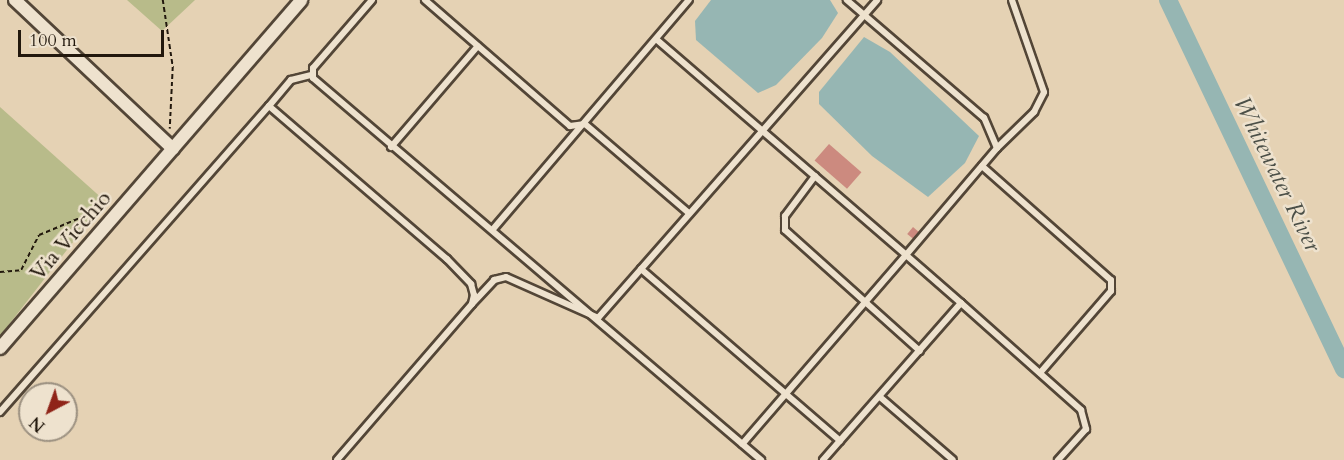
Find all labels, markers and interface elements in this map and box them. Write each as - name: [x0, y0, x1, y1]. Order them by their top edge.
- scale bar: [21, 18, 166, 56]
- text: 100 m: [29, 28, 77, 53]
- water label: Whitewater River: [1227, 92, 1327, 256]
- street label: Via Vicchio: [25, 186, 117, 286]
- north arrow: [18, 382, 78, 442]
- text: N: [25, 411, 50, 437]

